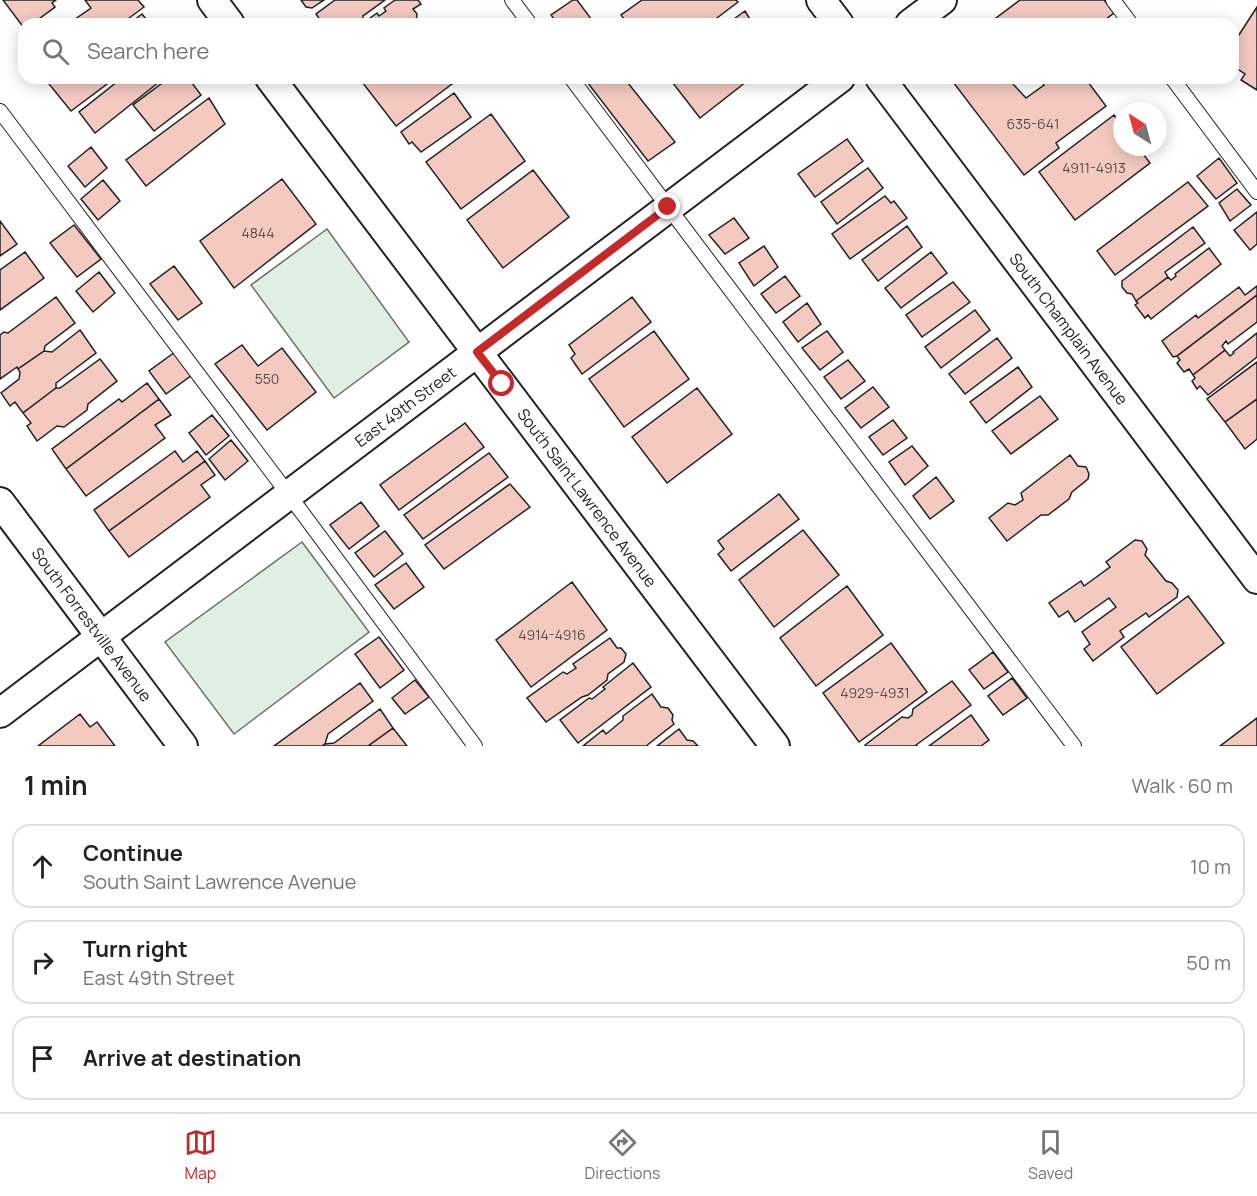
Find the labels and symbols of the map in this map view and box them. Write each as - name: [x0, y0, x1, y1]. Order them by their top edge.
- north arrow: [1113, 102, 1167, 156]
- house number: 635-641: [1007, 114, 1059, 133]
- house number: 4911-4913: [1062, 158, 1126, 177]
- route end: [654, 193, 680, 219]
- house number: 4844: [241, 223, 275, 242]
- street label: South Champlain Avenue: [1004, 248, 1133, 409]
- street label: East 49th Street: [350, 361, 460, 452]
- house number: 550: [255, 369, 279, 388]
- route start: [488, 370, 514, 396]
- street label: South Saint Lawrence Avenue: [512, 404, 662, 592]
- street label: South Forrestville Avenue: [27, 543, 157, 706]
- house number: 4914-4916: [518, 625, 586, 644]
- house number: 4929-4931: [840, 683, 910, 702]

